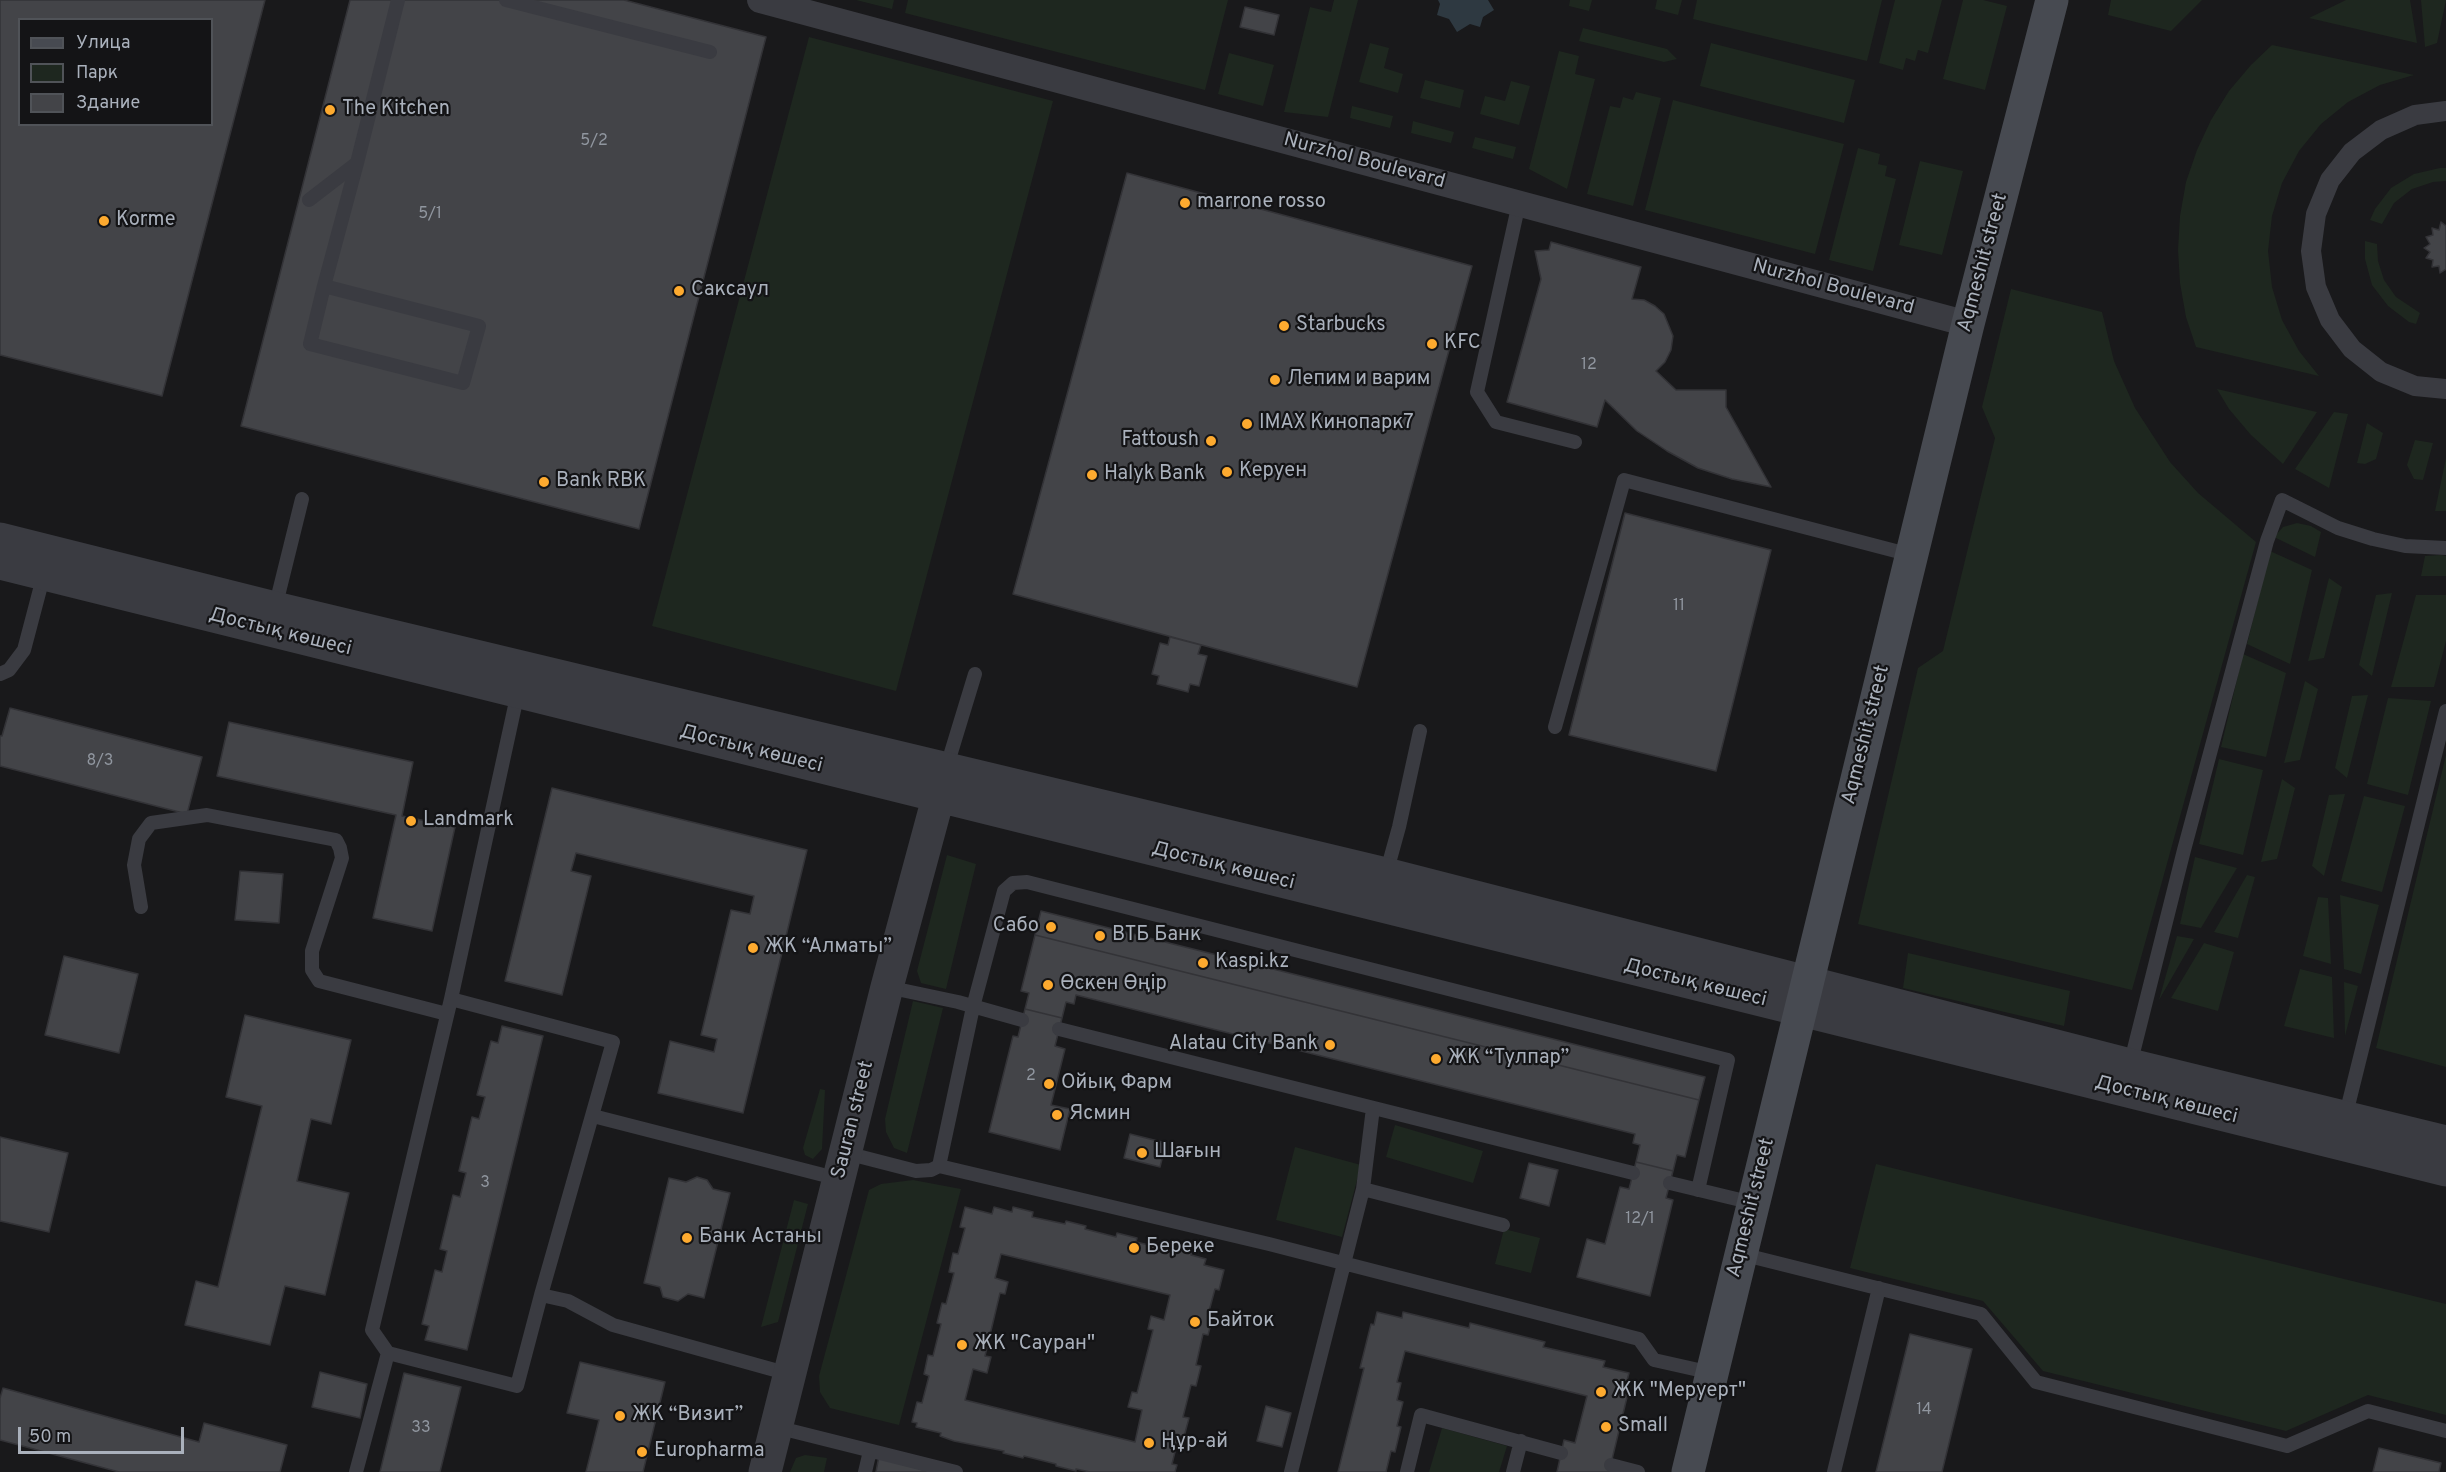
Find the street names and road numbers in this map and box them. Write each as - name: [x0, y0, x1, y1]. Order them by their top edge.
- street label: Nurzhol Boulevard: [1281, 129, 1447, 195]
- street label: Aqmeshit street: [1954, 191, 2014, 335]
- street label: Nurzhol Boulevard: [1750, 255, 1916, 321]
- street label: Достық көшесі: [206, 604, 354, 662]
- street label: Aqmeshit street: [1838, 663, 1896, 807]
- street label: Достық көшесі: [677, 721, 825, 779]
- street label: Достық көшесі: [1149, 838, 1297, 896]
- street label: Достық көшесі: [1621, 955, 1769, 1013]
- street label: Sauran street: [828, 1059, 880, 1181]
- street label: Достық көшесі: [2092, 1072, 2240, 1130]
- street label: Aqmeshit street: [1723, 1136, 1781, 1280]

